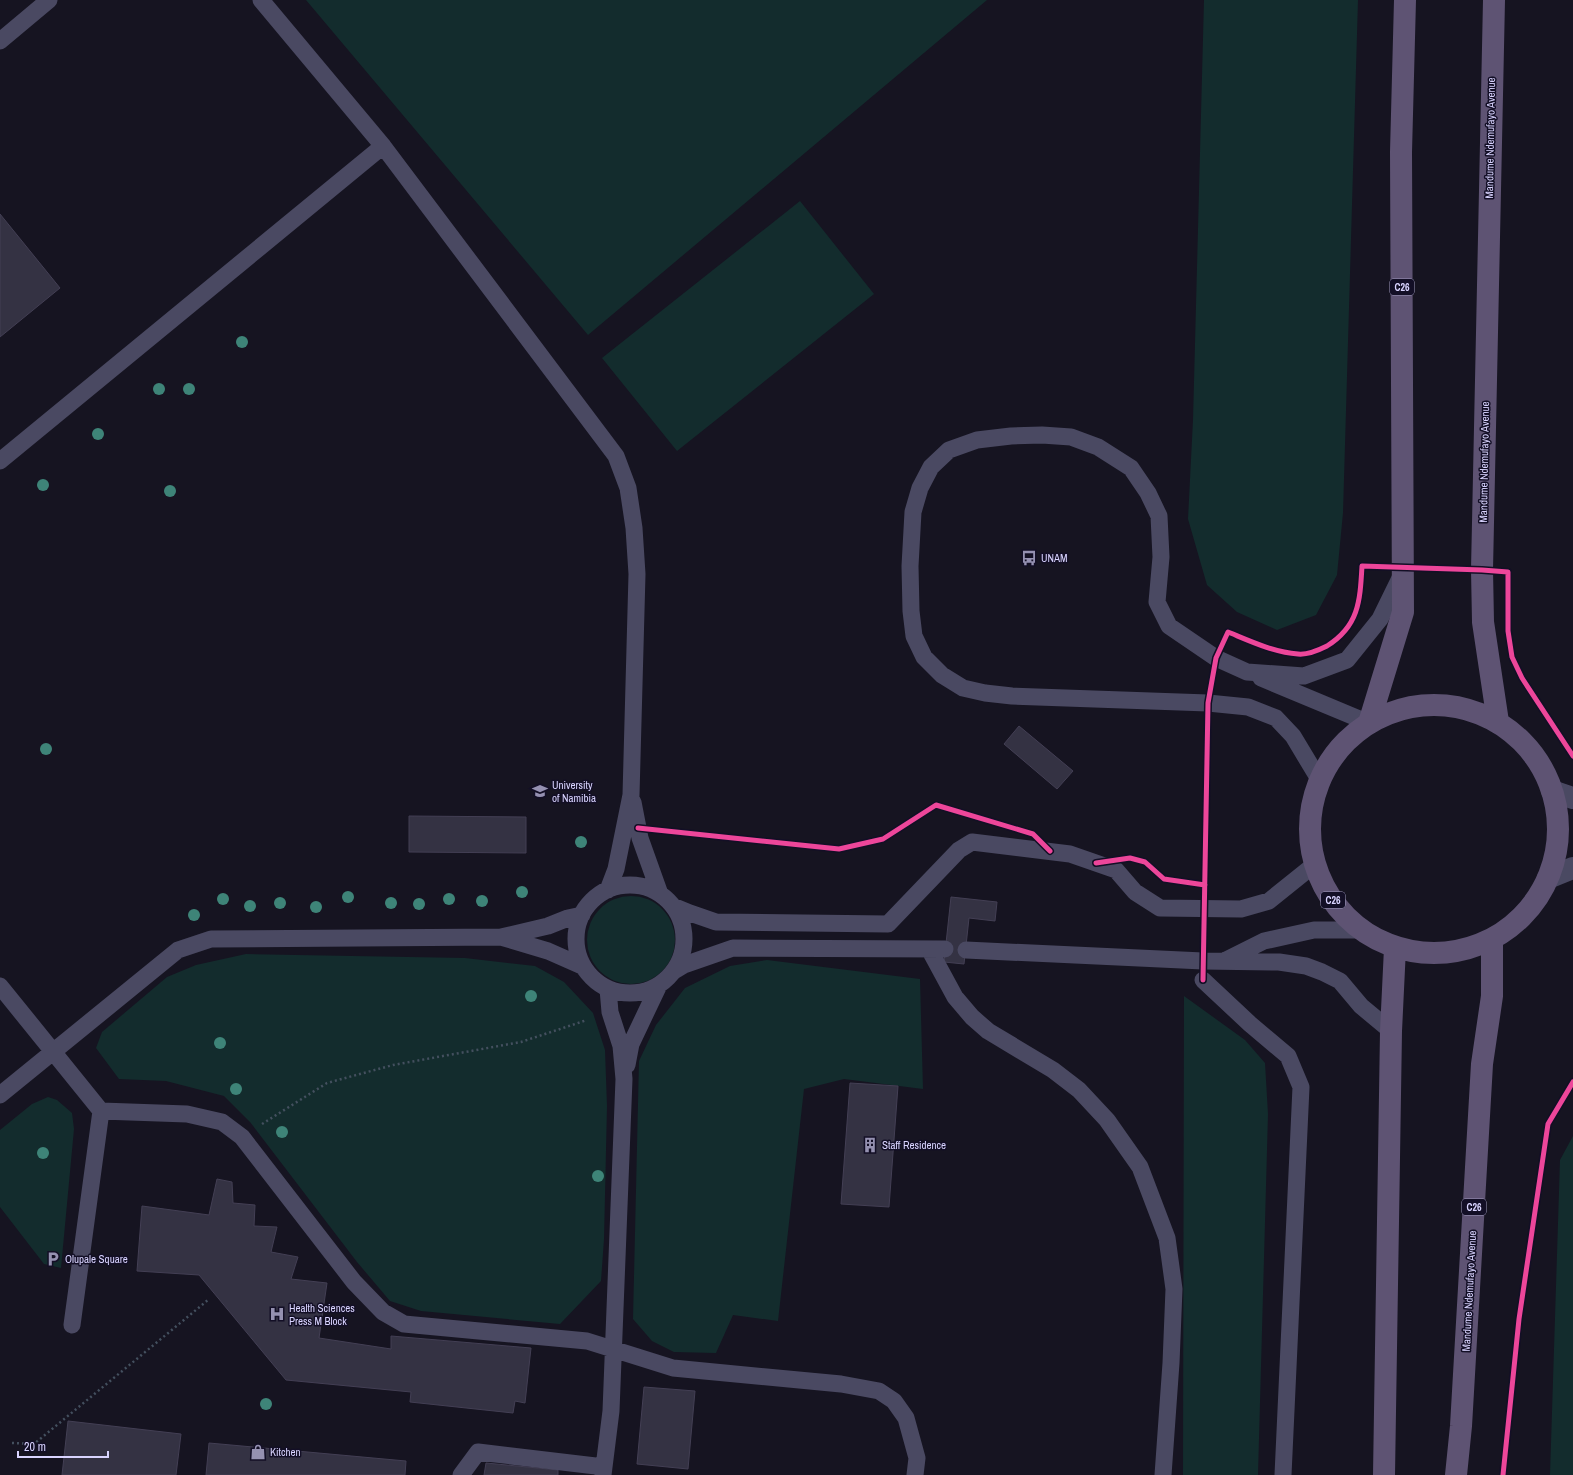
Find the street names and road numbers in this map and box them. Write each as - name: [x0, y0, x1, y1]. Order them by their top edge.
- street label: Mandume Ndemufayo Avenue: [1482, 77, 1498, 199]
- road number: C26: [1390, 279, 1414, 295]
- street label: Mandume Ndemufayo Avenue: [1476, 401, 1492, 523]
- road number: C26: [1321, 892, 1345, 908]
- road number: C26: [1462, 1199, 1486, 1215]
- street label: Mandume Ndemufayo Avenue: [1459, 1230, 1479, 1352]

